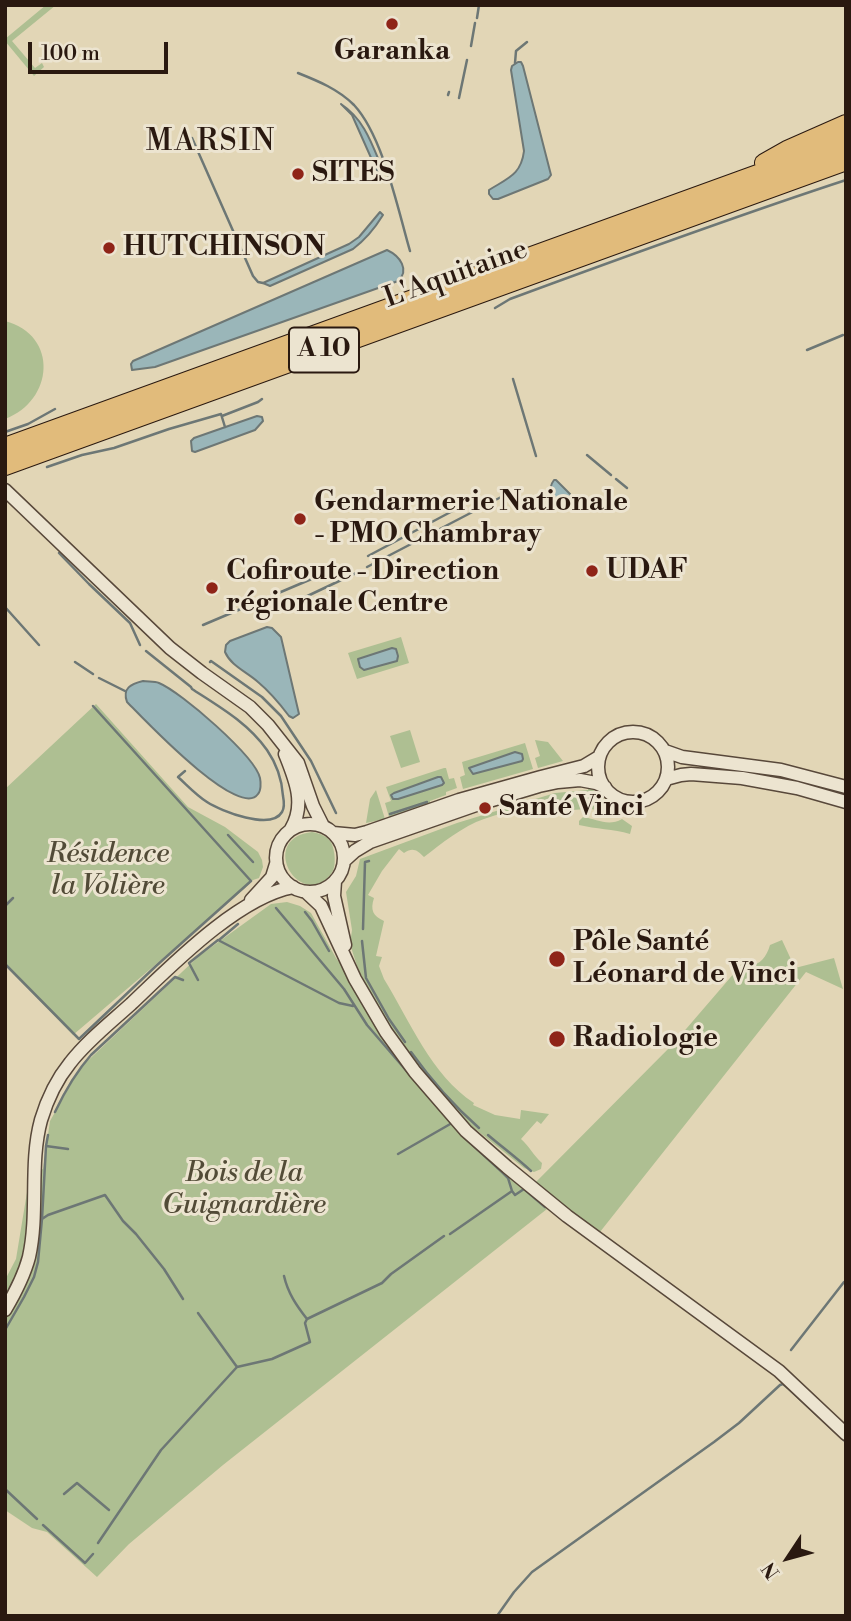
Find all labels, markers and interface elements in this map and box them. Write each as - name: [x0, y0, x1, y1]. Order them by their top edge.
- marker: Garanka: [384, 16, 400, 32]
- scale bar: [32, 28, 172, 72]
- place label: Garanka: [334, 35, 450, 69]
- text: 100 m: [41, 41, 100, 67]
- district label: MARSIN: [146, 125, 276, 161]
- place label: SITES: [312, 157, 394, 191]
- marker: SITES: [290, 166, 306, 182]
- place label: HUTCHINSON: [123, 231, 325, 265]
- street label: L'Aquitaine: [380, 234, 532, 316]
- marker: HUTCHINSON: [101, 240, 117, 256]
- road number: A 10: [289, 328, 359, 372]
- place label: Gendarmerie Nationale - PMO Chambray: [314, 486, 628, 552]
- marker: Gendarmerie Nationale - PMO Chambray: [292, 511, 308, 527]
- place label: UDAF: [606, 554, 688, 588]
- place label: Cofiroute - Direction régionale Centre: [226, 555, 499, 621]
- marker: UDAF: [584, 563, 600, 579]
- marker: Cofiroute - Direction régionale Centre: [204, 580, 220, 596]
- place label: Santé Vinci: [499, 791, 644, 825]
- marker: Santé Vinci: [477, 800, 493, 816]
- park label: Résidence la Volière: [47, 838, 169, 904]
- place label: Pôle Santé Léonard de Vinci: [573, 926, 797, 992]
- marker: Pôle Santé Léonard de Vinci: [547, 949, 567, 969]
- place label: Radiologie: [573, 1022, 718, 1056]
- marker: Radiologie: [547, 1029, 567, 1049]
- park label: Bois de la Guignardière: [162, 1157, 326, 1223]
- north arrow: [753, 1523, 823, 1593]
- text: N: [757, 1557, 785, 1583]

